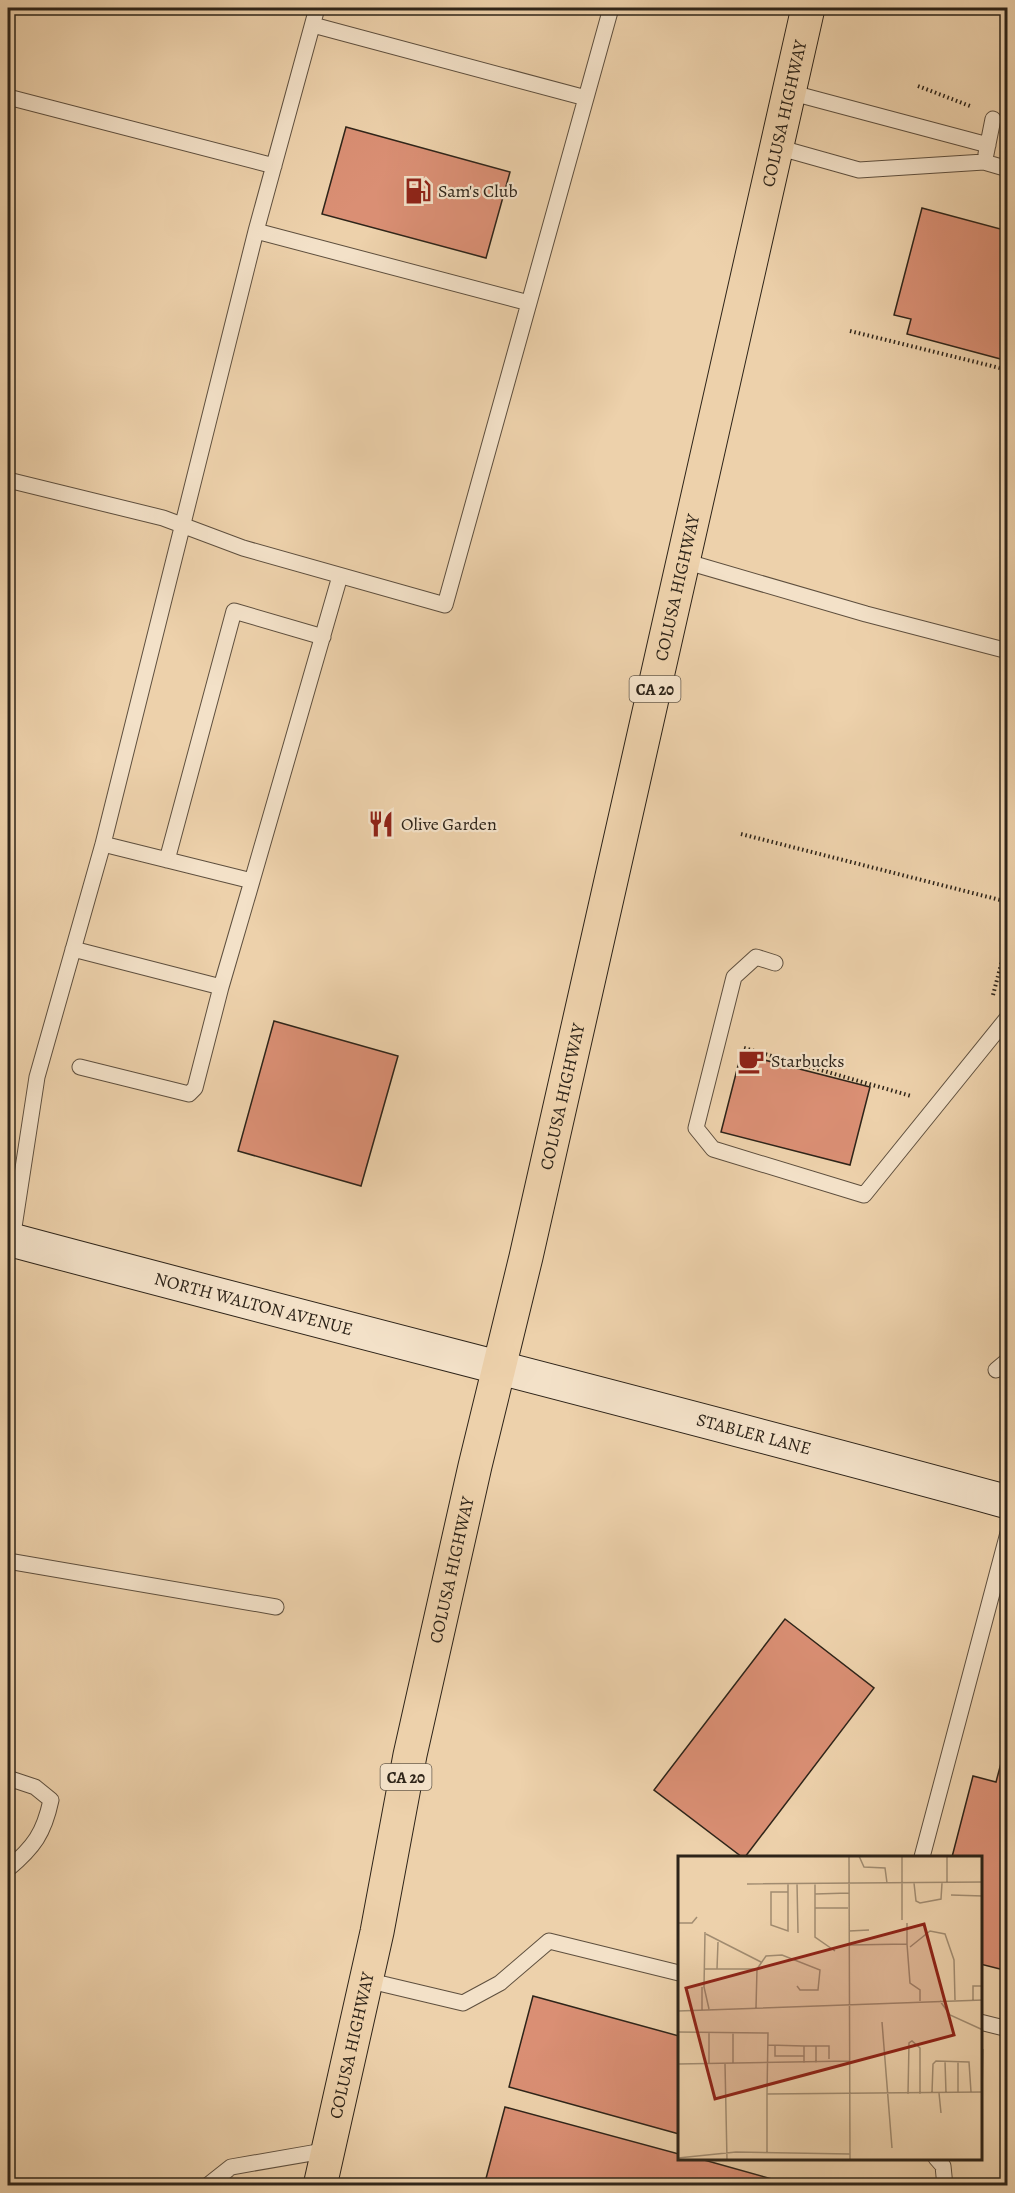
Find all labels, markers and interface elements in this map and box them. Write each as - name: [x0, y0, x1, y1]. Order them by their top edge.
- street label: COLUSA HIGHWAY: [756, 37, 813, 189]
- fuel station icon: Sam's Club: [403, 176, 433, 206]
- place label: Sam's Club: [438, 179, 518, 203]
- street label: COLUSA HIGHWAY: [649, 511, 706, 663]
- road number: CA 20: [630, 676, 680, 702]
- restaurant icon: Olive Garden: [366, 809, 396, 839]
- place label: Olive Garden: [401, 812, 497, 836]
- street label: COLUSA HIGHWAY: [534, 1020, 591, 1172]
- cafe icon: Starbucks: [736, 1046, 766, 1076]
- place label: Starbucks: [771, 1049, 844, 1073]
- street label: NORTH WALTON AVENUE: [152, 1266, 355, 1341]
- street label: STABLER LANE: [694, 1407, 814, 1461]
- street label: COLUSA HIGHWAY: [423, 1493, 480, 1646]
- road number: CA 20: [380, 1764, 432, 1790]
- inset map: [678, 1856, 982, 2160]
- street label: COLUSA HIGHWAY: [323, 1969, 380, 2121]

